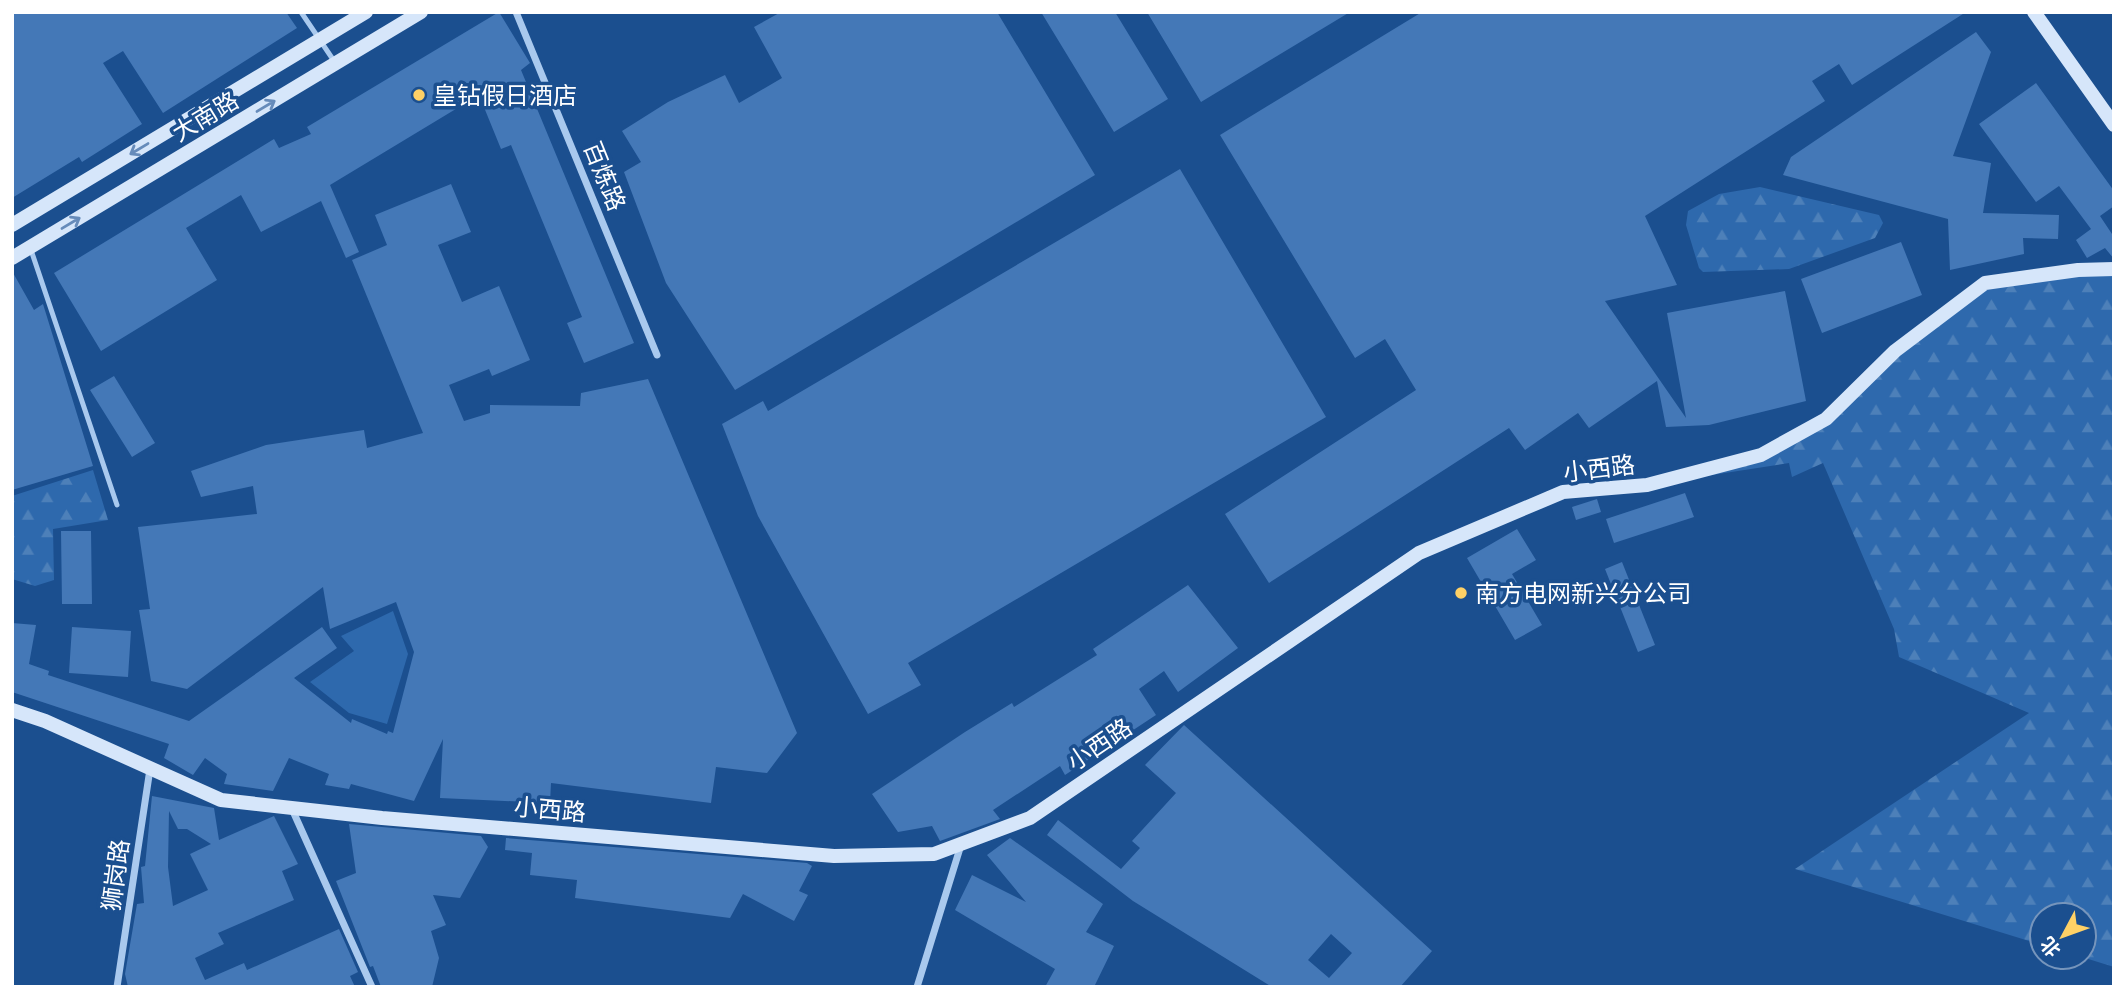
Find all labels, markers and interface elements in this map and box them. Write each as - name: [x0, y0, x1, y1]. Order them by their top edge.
- place label: 皇钻假日酒店: [433, 81, 577, 109]
- street label: 大南路: [167, 85, 243, 147]
- marker: 皇钻假日酒店: [411, 87, 427, 103]
- one-way arrow: [255, 98, 275, 112]
- street label: 百炼路: [579, 137, 631, 215]
- one-way arrow: [130, 142, 150, 156]
- one-way arrow: [60, 216, 80, 230]
- street label: 小西路: [1562, 450, 1636, 486]
- place label: 南方电网新兴分公司: [1475, 579, 1691, 607]
- marker: 南方电网新兴分公司: [1453, 585, 1469, 601]
- street label: 小西路: [1061, 712, 1137, 776]
- street label: 小西路: [513, 792, 587, 826]
- street label: 狮岗路: [96, 837, 134, 913]
- north arrow: [2028, 901, 2098, 971]
- text: 北: [2036, 933, 2065, 962]

